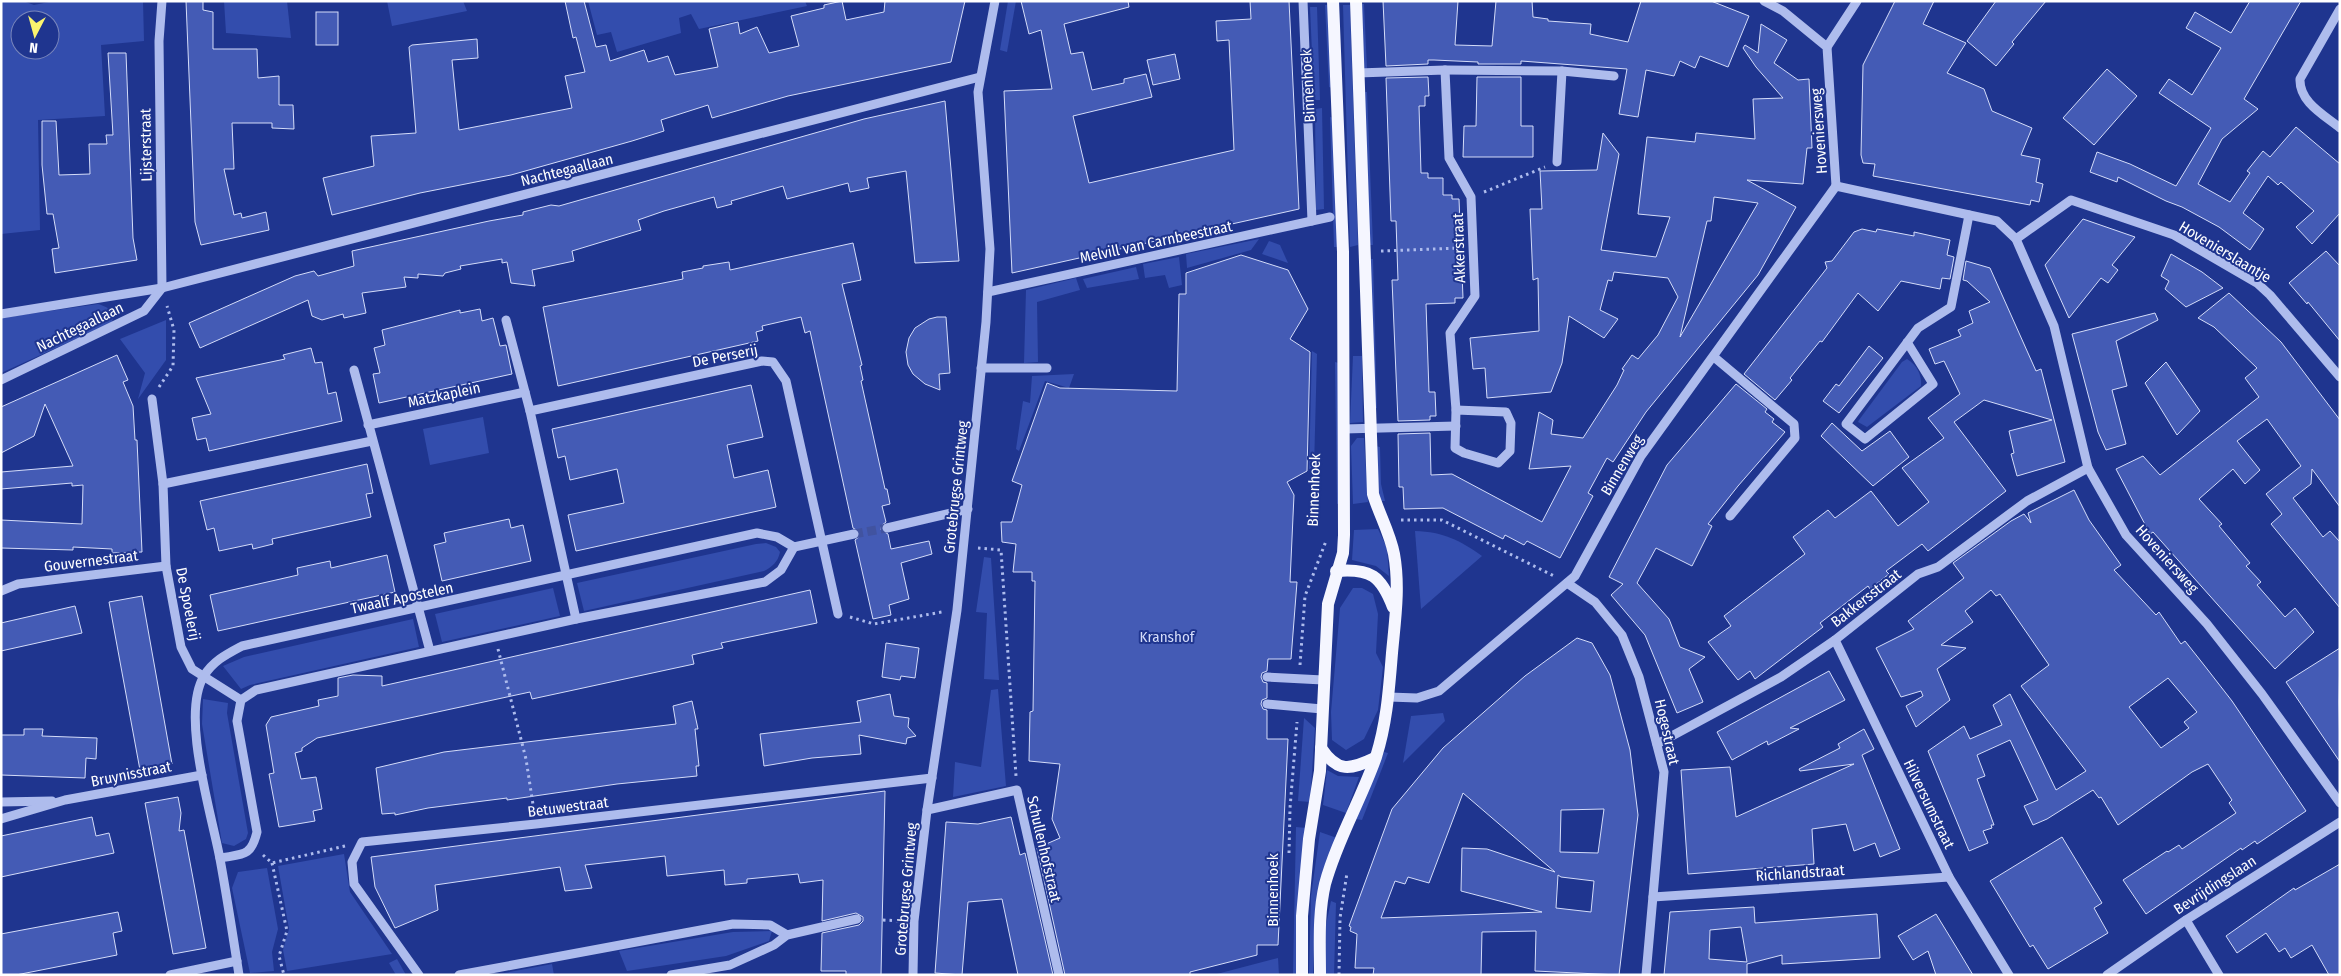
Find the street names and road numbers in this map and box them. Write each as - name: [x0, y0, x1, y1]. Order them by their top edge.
- street label: Binnenhoek: [1297, 49, 1319, 123]
- street label: Hoveniersweg: [1807, 88, 1831, 174]
- street label: Lijsterstraat: [136, 108, 156, 182]
- street label: Nachtegaallaan: [519, 150, 615, 190]
- street label: Akkerstraat: [1449, 213, 1469, 283]
- street label: Melvill van Carnbeestraat: [1078, 217, 1234, 267]
- street label: Hovenierslaantje: [2176, 218, 2274, 286]
- street label: Nachtegaallaan: [34, 298, 126, 356]
- street label: De Perserij: [691, 341, 759, 371]
- street label: Matzkaplein: [406, 379, 482, 411]
- street label: Grotebrugse Grintweg: [940, 420, 972, 554]
- street label: Binnenweg: [1597, 431, 1647, 499]
- street label: Binnenhoek: [1304, 453, 1324, 527]
- street label: Hoveniersweg: [2132, 521, 2202, 597]
- street label: Gouvernestraat: [43, 546, 139, 576]
- street label: Bakkersstraat: [1827, 565, 1905, 631]
- street label: De Spoelerij: [172, 566, 204, 642]
- street label: Twaalf Apostelen: [349, 578, 455, 618]
- street label: Hogestraat: [1651, 697, 1683, 767]
- street label: Hilversumstraat: [1900, 756, 1958, 852]
- street label: Bruynisstraat: [89, 757, 173, 791]
- street label: Betuwestraat: [527, 793, 609, 821]
- street label: Schullenhofstraat: [1023, 794, 1065, 904]
- street label: Grotebrugse Grintweg: [891, 822, 921, 956]
- street label: Bevrijdingslaan: [2170, 852, 2260, 918]
- street label: Binnenhoek: [1264, 853, 1282, 927]
- street label: Richlandstraat: [1755, 861, 1845, 885]

